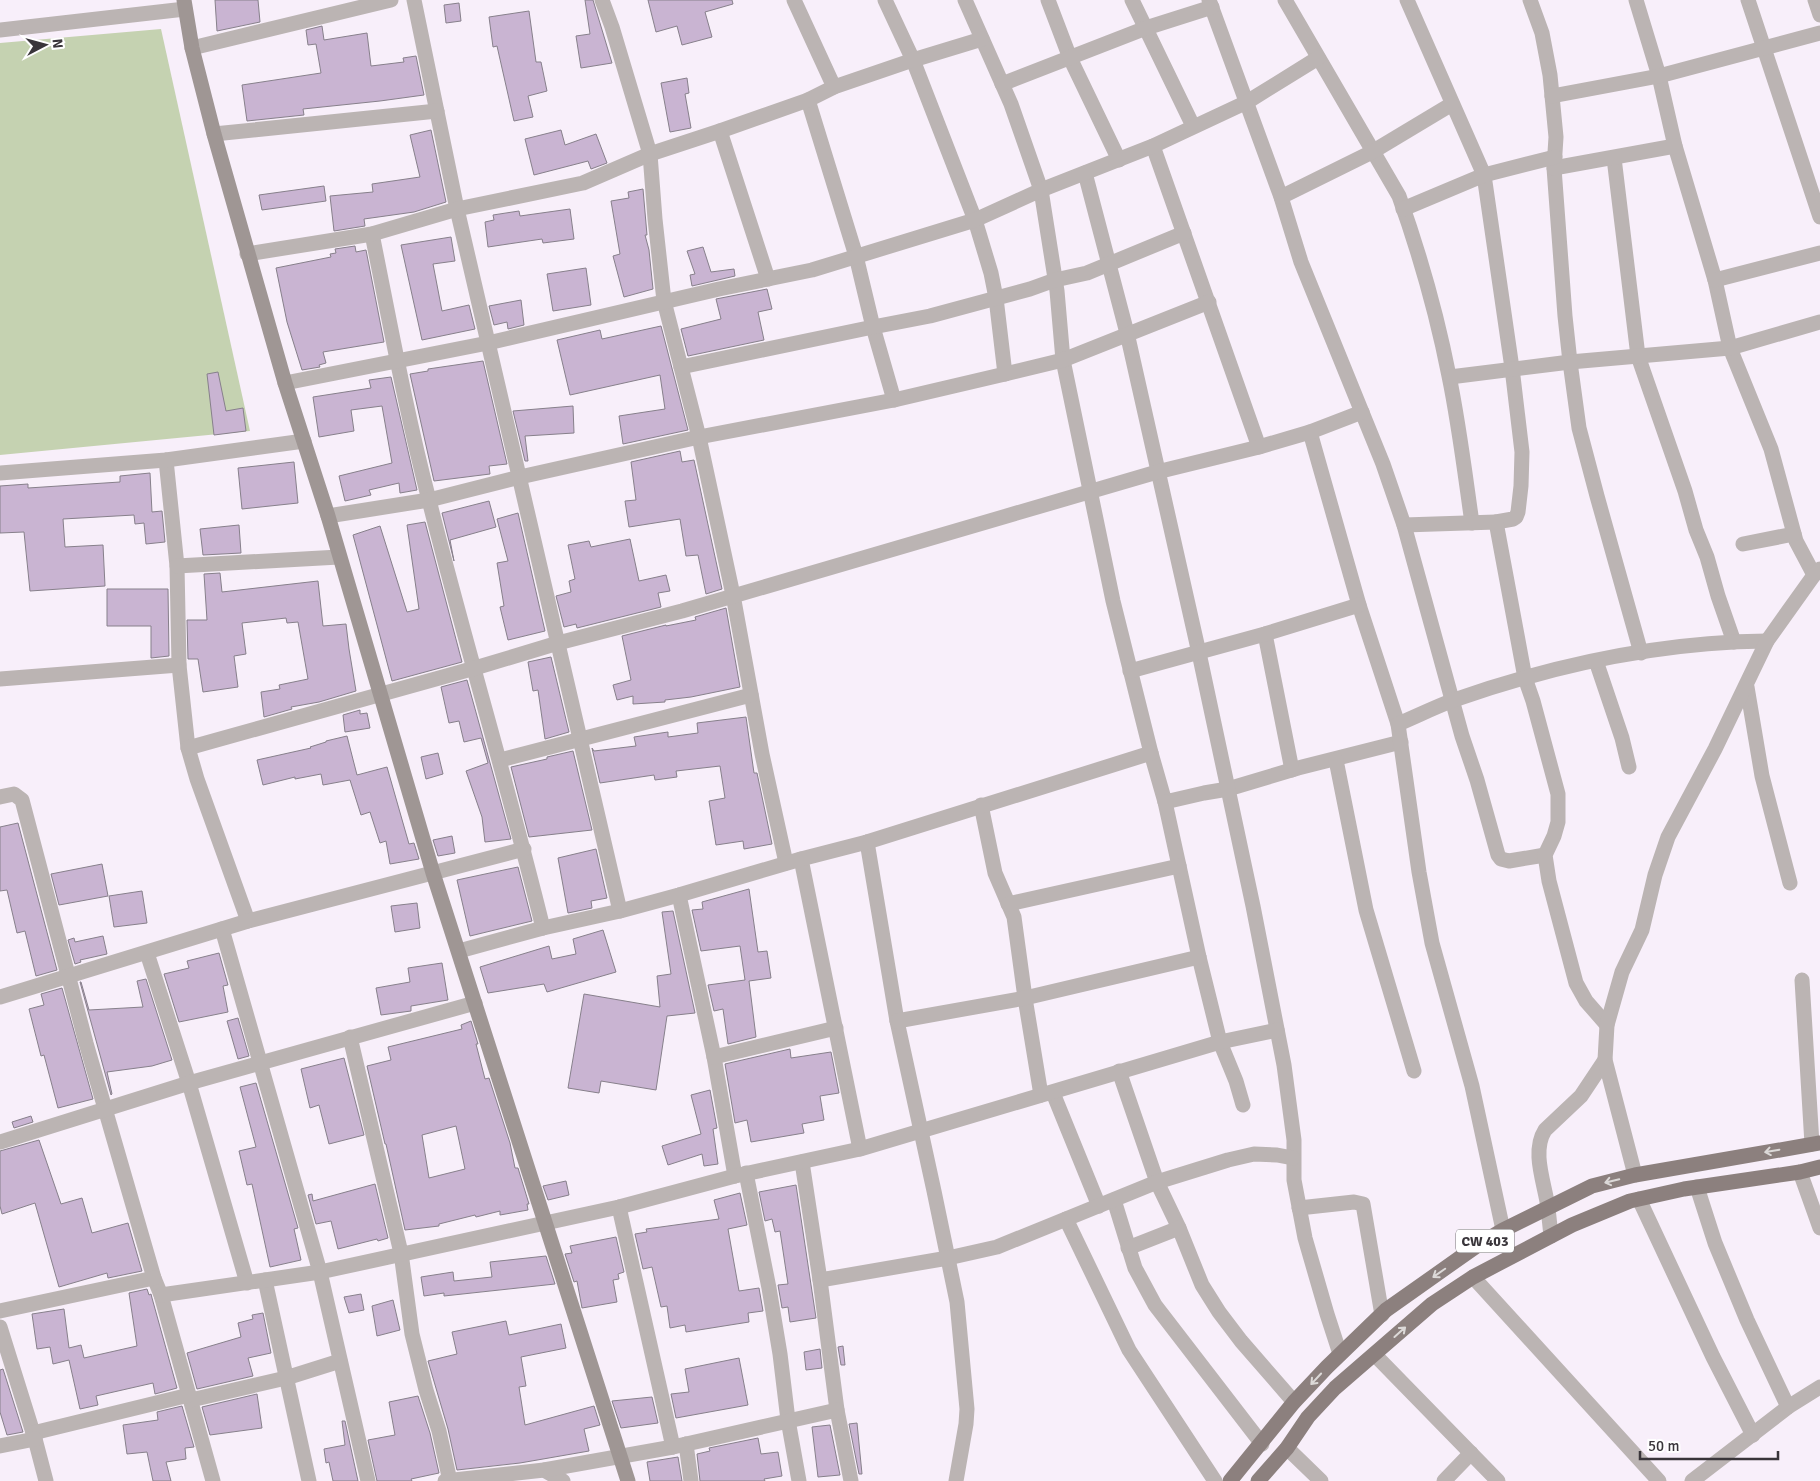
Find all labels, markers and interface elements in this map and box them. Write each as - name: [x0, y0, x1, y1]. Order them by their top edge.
- north arrow: [20, 20, 70, 70]
- text: N: [48, 38, 66, 49]
- one-way arrow: [1764, 1147, 1780, 1157]
- one-way arrow: [1605, 1177, 1621, 1186]
- road number: CW 403: [1456, 1230, 1514, 1252]
- one-way arrow: [1432, 1268, 1446, 1278]
- one-way arrow: [1393, 1326, 1406, 1338]
- one-way arrow: [1310, 1372, 1322, 1385]
- scale bar: [1640, 1428, 1778, 1460]
- text: 50 m: [1648, 1437, 1679, 1455]

